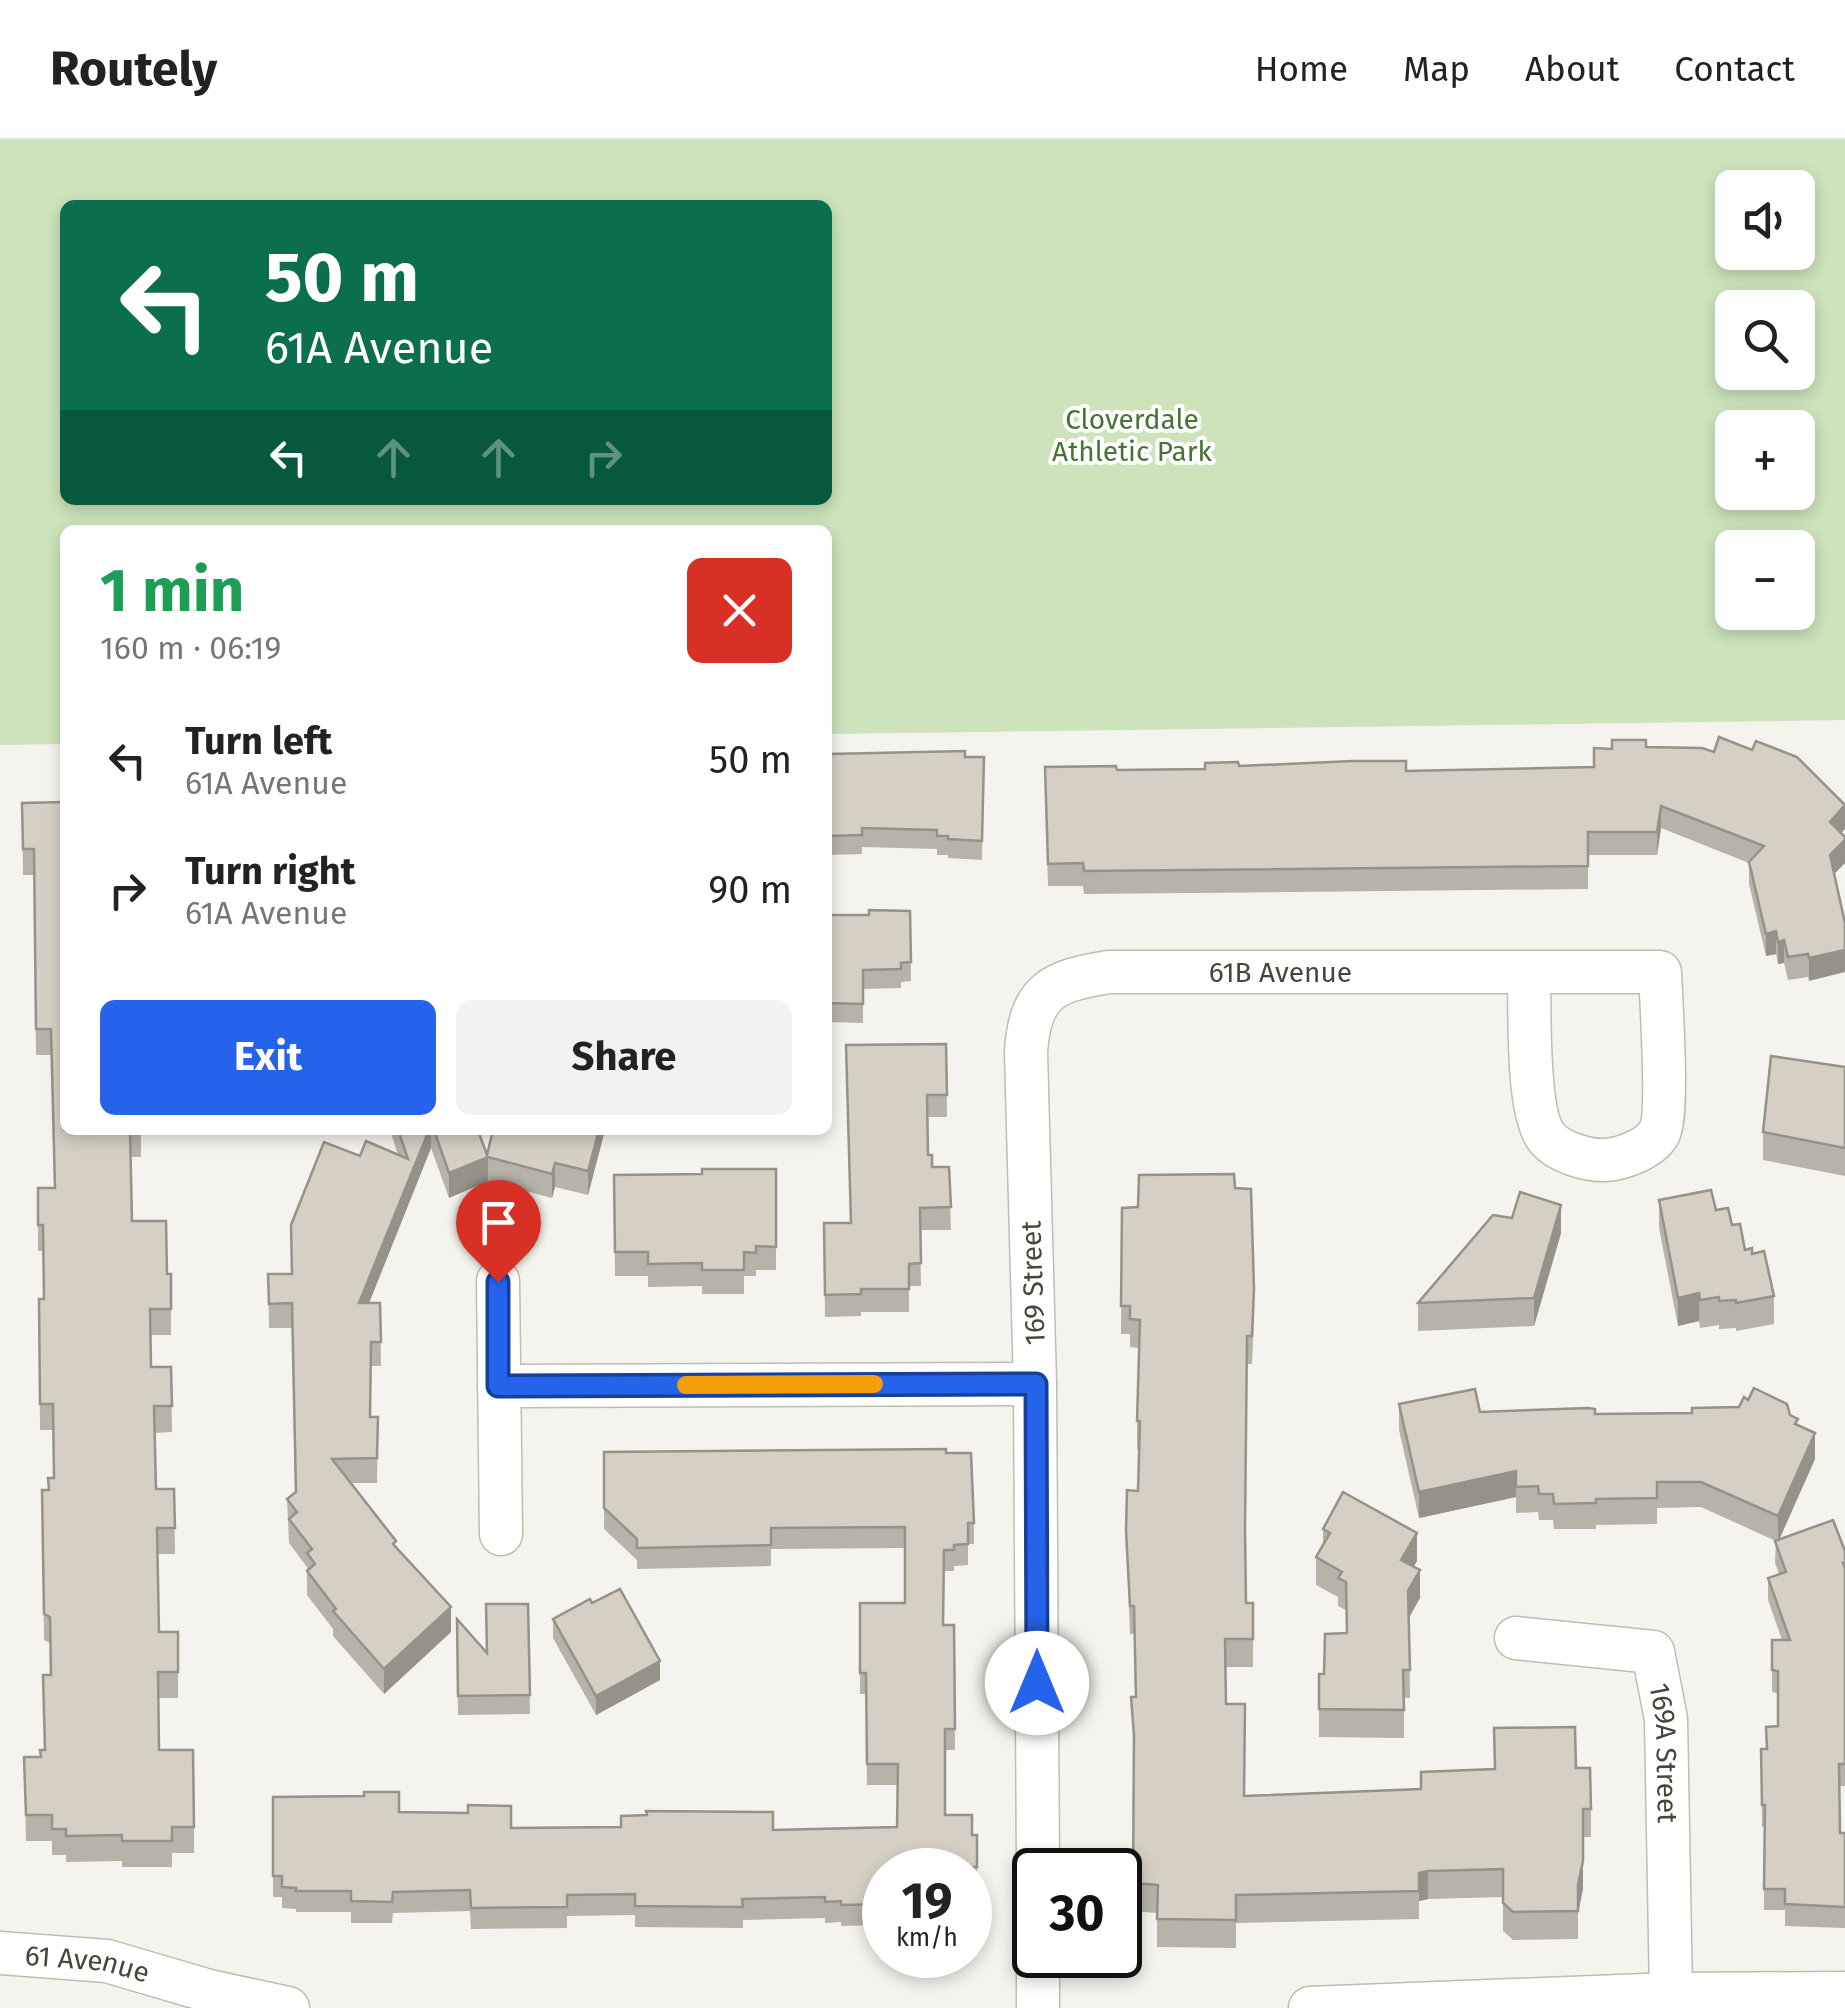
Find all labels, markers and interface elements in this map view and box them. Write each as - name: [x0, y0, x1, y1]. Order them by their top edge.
- text: Routely: [50, 40, 217, 98]
- text: Home: [1255, 48, 1348, 90]
- text: Map: [1403, 48, 1470, 90]
- text: About: [1525, 48, 1619, 90]
- text: Contact: [1674, 48, 1795, 90]
- map controls: [1715, 170, 1815, 630]
- button: sound: [1715, 170, 1815, 270]
- text: 50 m: [265, 236, 419, 320]
- icon: left: [100, 240, 230, 370]
- button: search: [1715, 290, 1815, 390]
- text: 61A Avenue: [265, 321, 493, 375]
- park label: Cloverdale Athletic Park: [1052, 403, 1213, 468]
- button: +: [1715, 410, 1815, 510]
- icon: left: [261, 430, 316, 485]
- icon: ahead: [366, 430, 421, 485]
- icon: ahead: [471, 430, 526, 485]
- icon: right: [576, 430, 631, 485]
- button: −: [1715, 530, 1815, 630]
- text: 1 min: [100, 555, 244, 627]
- button: close: [687, 558, 792, 663]
- text: 160 m · 06:19: [100, 629, 281, 667]
- text: Turn left: [185, 718, 332, 764]
- icon: left: [100, 733, 155, 788]
- text: 50 m: [709, 737, 792, 783]
- text: 61A Avenue: [185, 764, 347, 802]
- text: Turn right: [185, 848, 355, 894]
- icon: right: [100, 863, 155, 918]
- text: 90 m: [708, 867, 792, 913]
- text: 61A Avenue: [185, 894, 347, 932]
- street label: 61B Avenue: [1209, 956, 1352, 989]
- button: Exit: [100, 1000, 436, 1115]
- button: Share: [456, 1000, 792, 1115]
- pin: [456, 1180, 541, 1283]
- icon: arrive: [471, 1195, 526, 1250]
- street label: 169 Street: [1014, 1219, 1052, 1346]
- position arrow: [985, 1631, 1089, 1735]
- street label: 169A Street: [1643, 1680, 1684, 1824]
- speed limit sign: 30: [1012, 1848, 1142, 1978]
- text: 19: [901, 1871, 953, 1931]
- text: km/h: [896, 1923, 958, 1953]
- street label: 61 Avenue: [24, 1938, 154, 1989]

